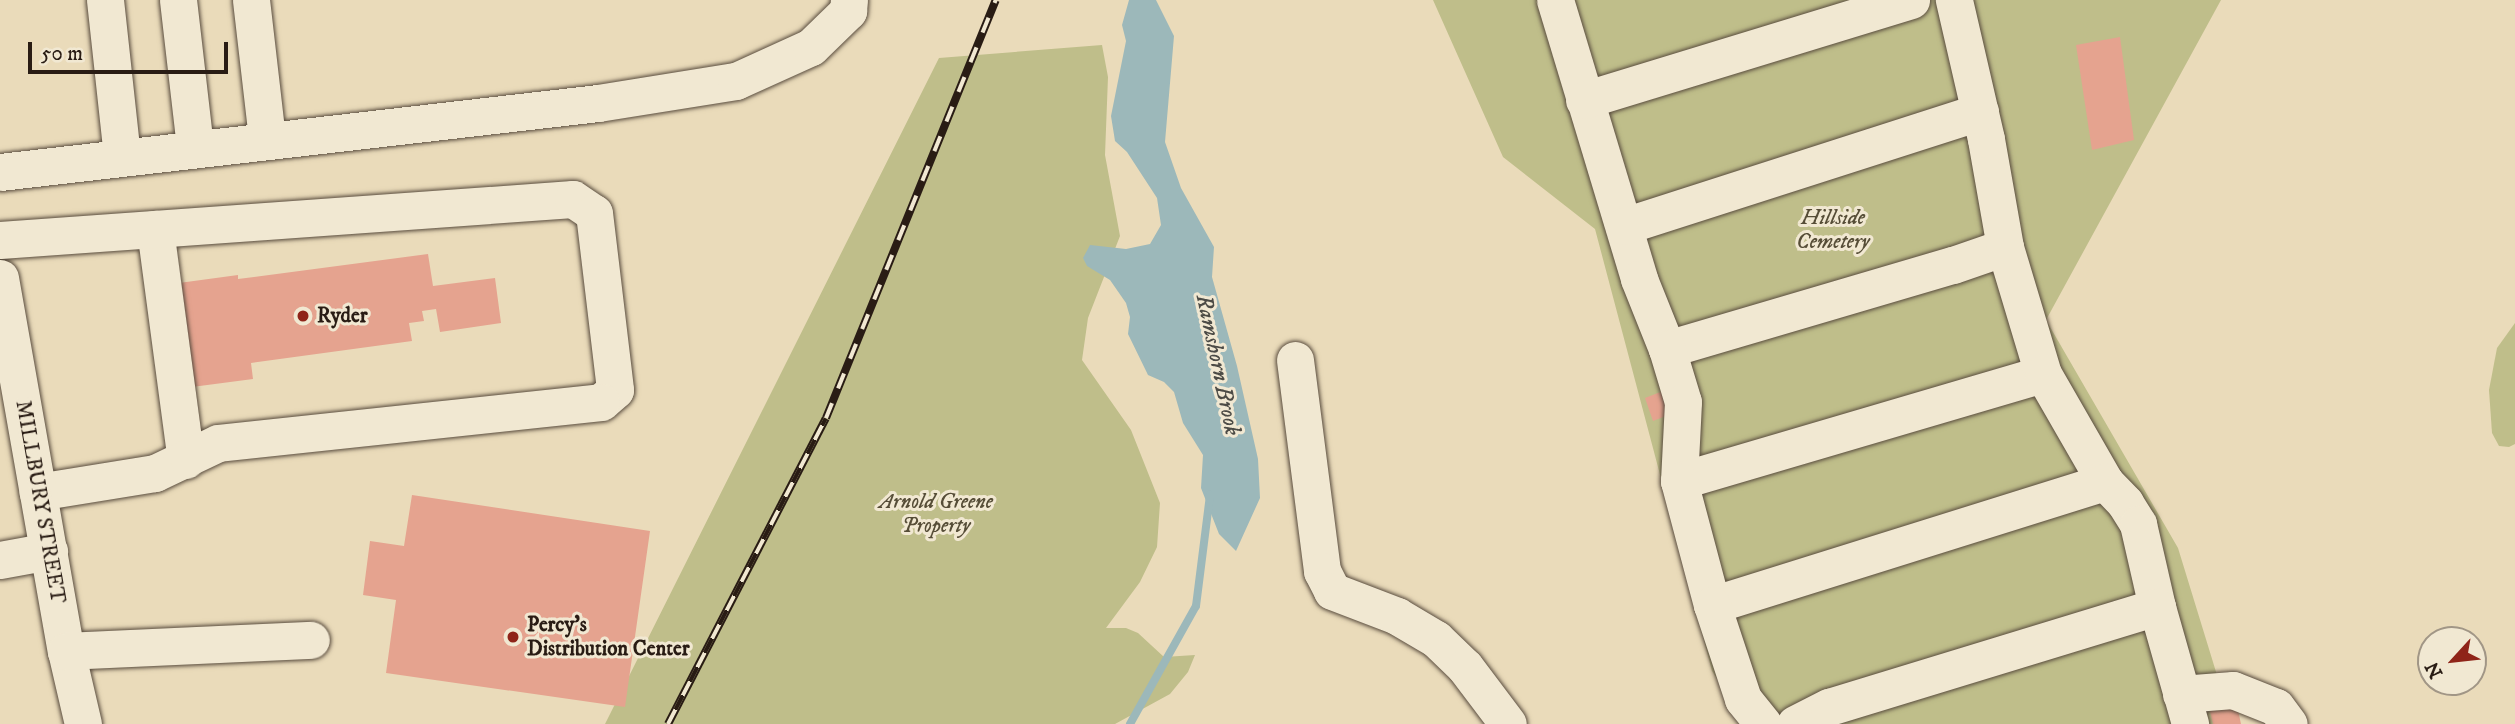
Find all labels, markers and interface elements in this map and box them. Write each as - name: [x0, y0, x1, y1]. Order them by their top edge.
- scale bar: [32, 28, 231, 72]
- text: 50 m: [41, 41, 83, 67]
- park label: Hillside Cemetery: [1796, 205, 1870, 255]
- water label: Ramshorn Brook: [1189, 292, 1245, 438]
- place label: Ryder: [317, 303, 368, 329]
- marker: Ryder: [295, 308, 311, 324]
- street label: MILLBURY STREET: [10, 399, 70, 605]
- park label: Arnold Greene Property: [879, 489, 993, 539]
- place label: Percy's Distribution Center: [527, 612, 690, 662]
- north arrow: [2417, 626, 2487, 696]
- marker: Percy's Distribution Center: [505, 629, 521, 645]
- text: N: [2421, 658, 2448, 682]

